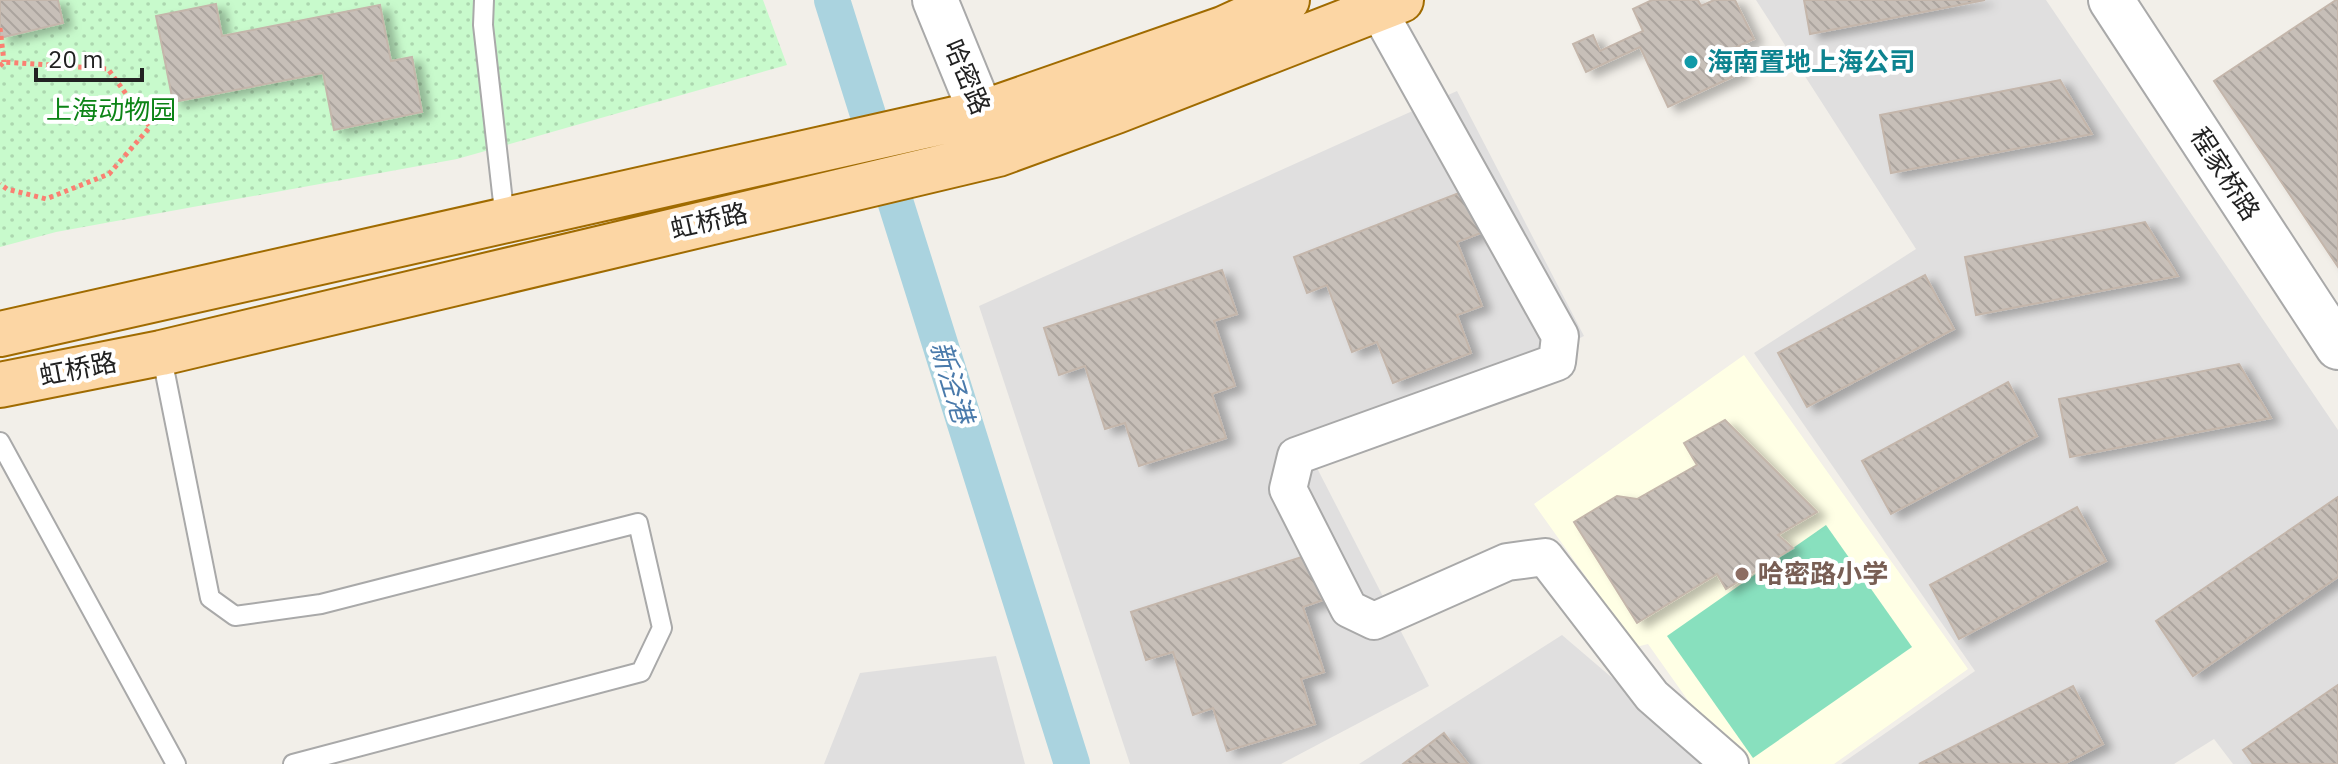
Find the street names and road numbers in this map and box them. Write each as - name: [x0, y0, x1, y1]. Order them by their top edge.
- street label: 哈密路: [937, 34, 999, 119]
- street label: 程家桥路: [2183, 121, 2268, 226]
- street label: 虹桥路: [667, 195, 751, 245]
- street label: 虹桥路: [36, 344, 119, 392]

